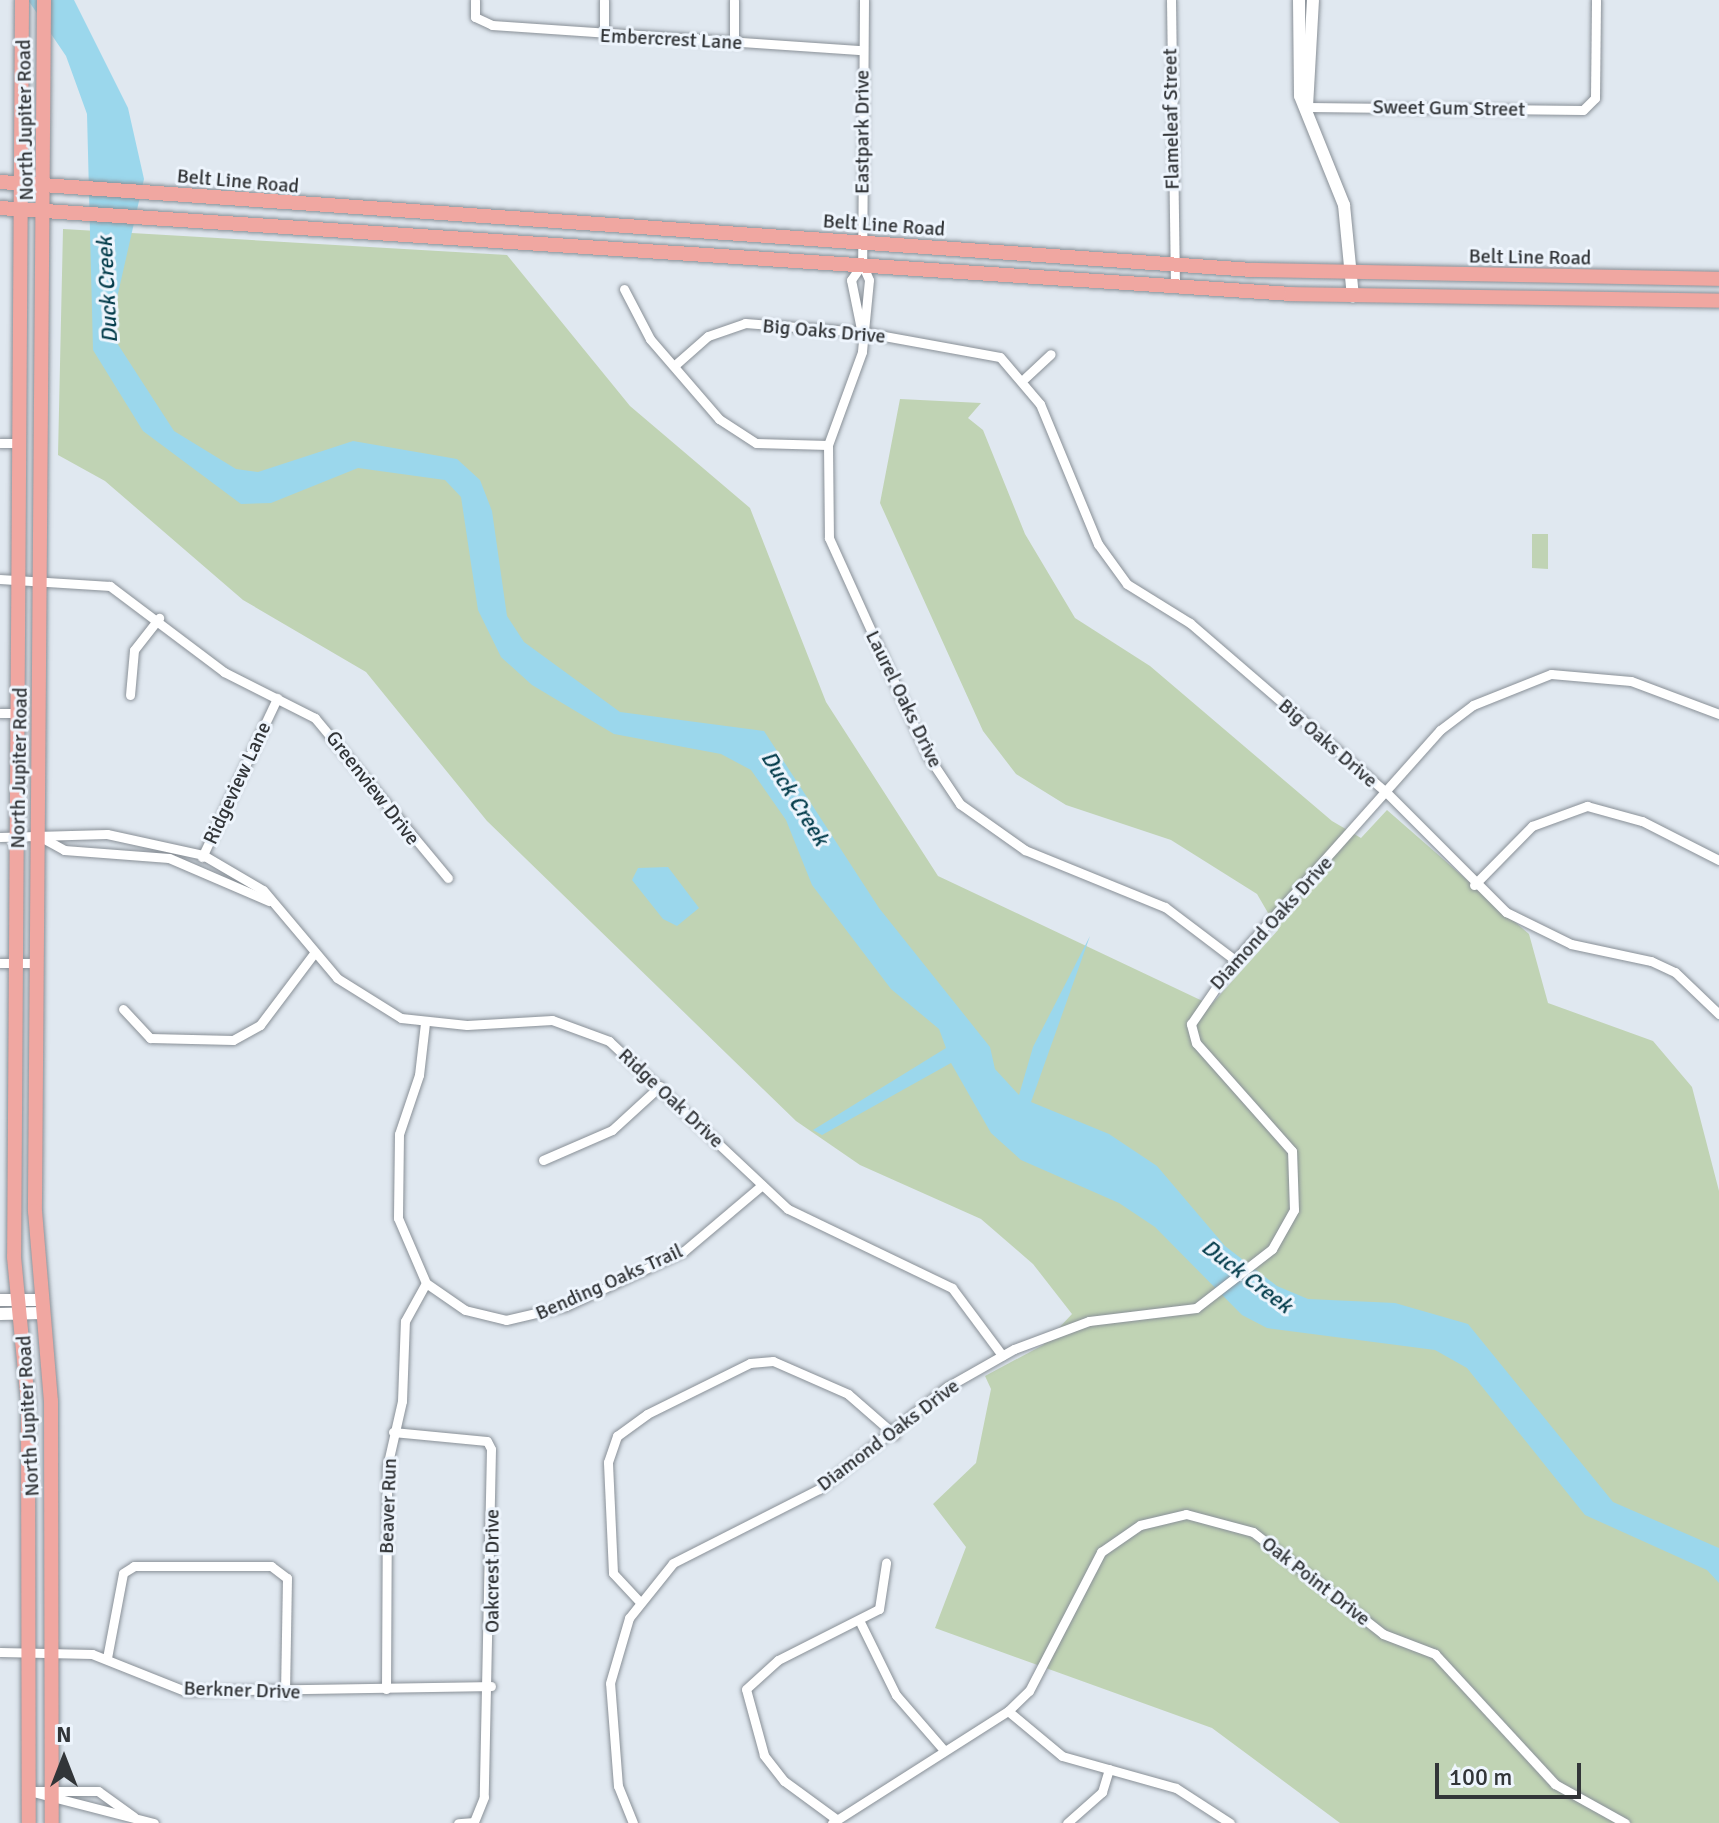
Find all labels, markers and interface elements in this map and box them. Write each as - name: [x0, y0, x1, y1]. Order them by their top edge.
- street label: Embercrest Lane: [599, 23, 743, 55]
- street label: North Jupiter Road: [12, 39, 38, 201]
- street label: Flameleaf Street: [1158, 48, 1184, 190]
- street label: Eastpark Drive: [850, 70, 874, 194]
- street label: Sweet Gum Street: [1372, 95, 1526, 121]
- street label: Belt Line Road: [176, 164, 300, 198]
- street label: Belt Line Road: [822, 209, 946, 241]
- water label: Duck Creek: [91, 236, 123, 344]
- street label: Belt Line Road: [1468, 244, 1592, 270]
- street label: Big Oaks Drive: [761, 314, 887, 348]
- street label: Laurel Oaks Drive: [860, 627, 948, 771]
- street label: North Jupiter Road: [6, 687, 32, 849]
- street label: Big Oaks Drive: [1274, 693, 1382, 793]
- street label: Ridgeview Lane: [198, 718, 276, 848]
- street label: Greenview Drive: [321, 726, 425, 850]
- water label: Duck Creek: [756, 746, 834, 850]
- street label: Diamond Oaks Drive: [1205, 851, 1337, 995]
- street label: Ridge Oak Drive: [613, 1043, 729, 1153]
- water label: Duck Creek: [1197, 1233, 1297, 1319]
- street label: Bending Oaks Trail: [532, 1239, 686, 1325]
- street label: North Jupiter Road: [12, 1335, 44, 1497]
- street label: Diamond Oaks Drive: [812, 1374, 964, 1496]
- street label: Beaver Run: [374, 1458, 402, 1554]
- street label: Oakcrest Drive: [480, 1509, 504, 1633]
- street label: Oak Point Drive: [1257, 1531, 1375, 1631]
- street label: Berkner Drive: [183, 1676, 301, 1704]
- north arrow: [24, 1719, 104, 1799]
- text: N: [56, 1721, 72, 1748]
- scale bar: [1439, 1747, 1585, 1797]
- text: 100 m: [1449, 1762, 1512, 1792]

